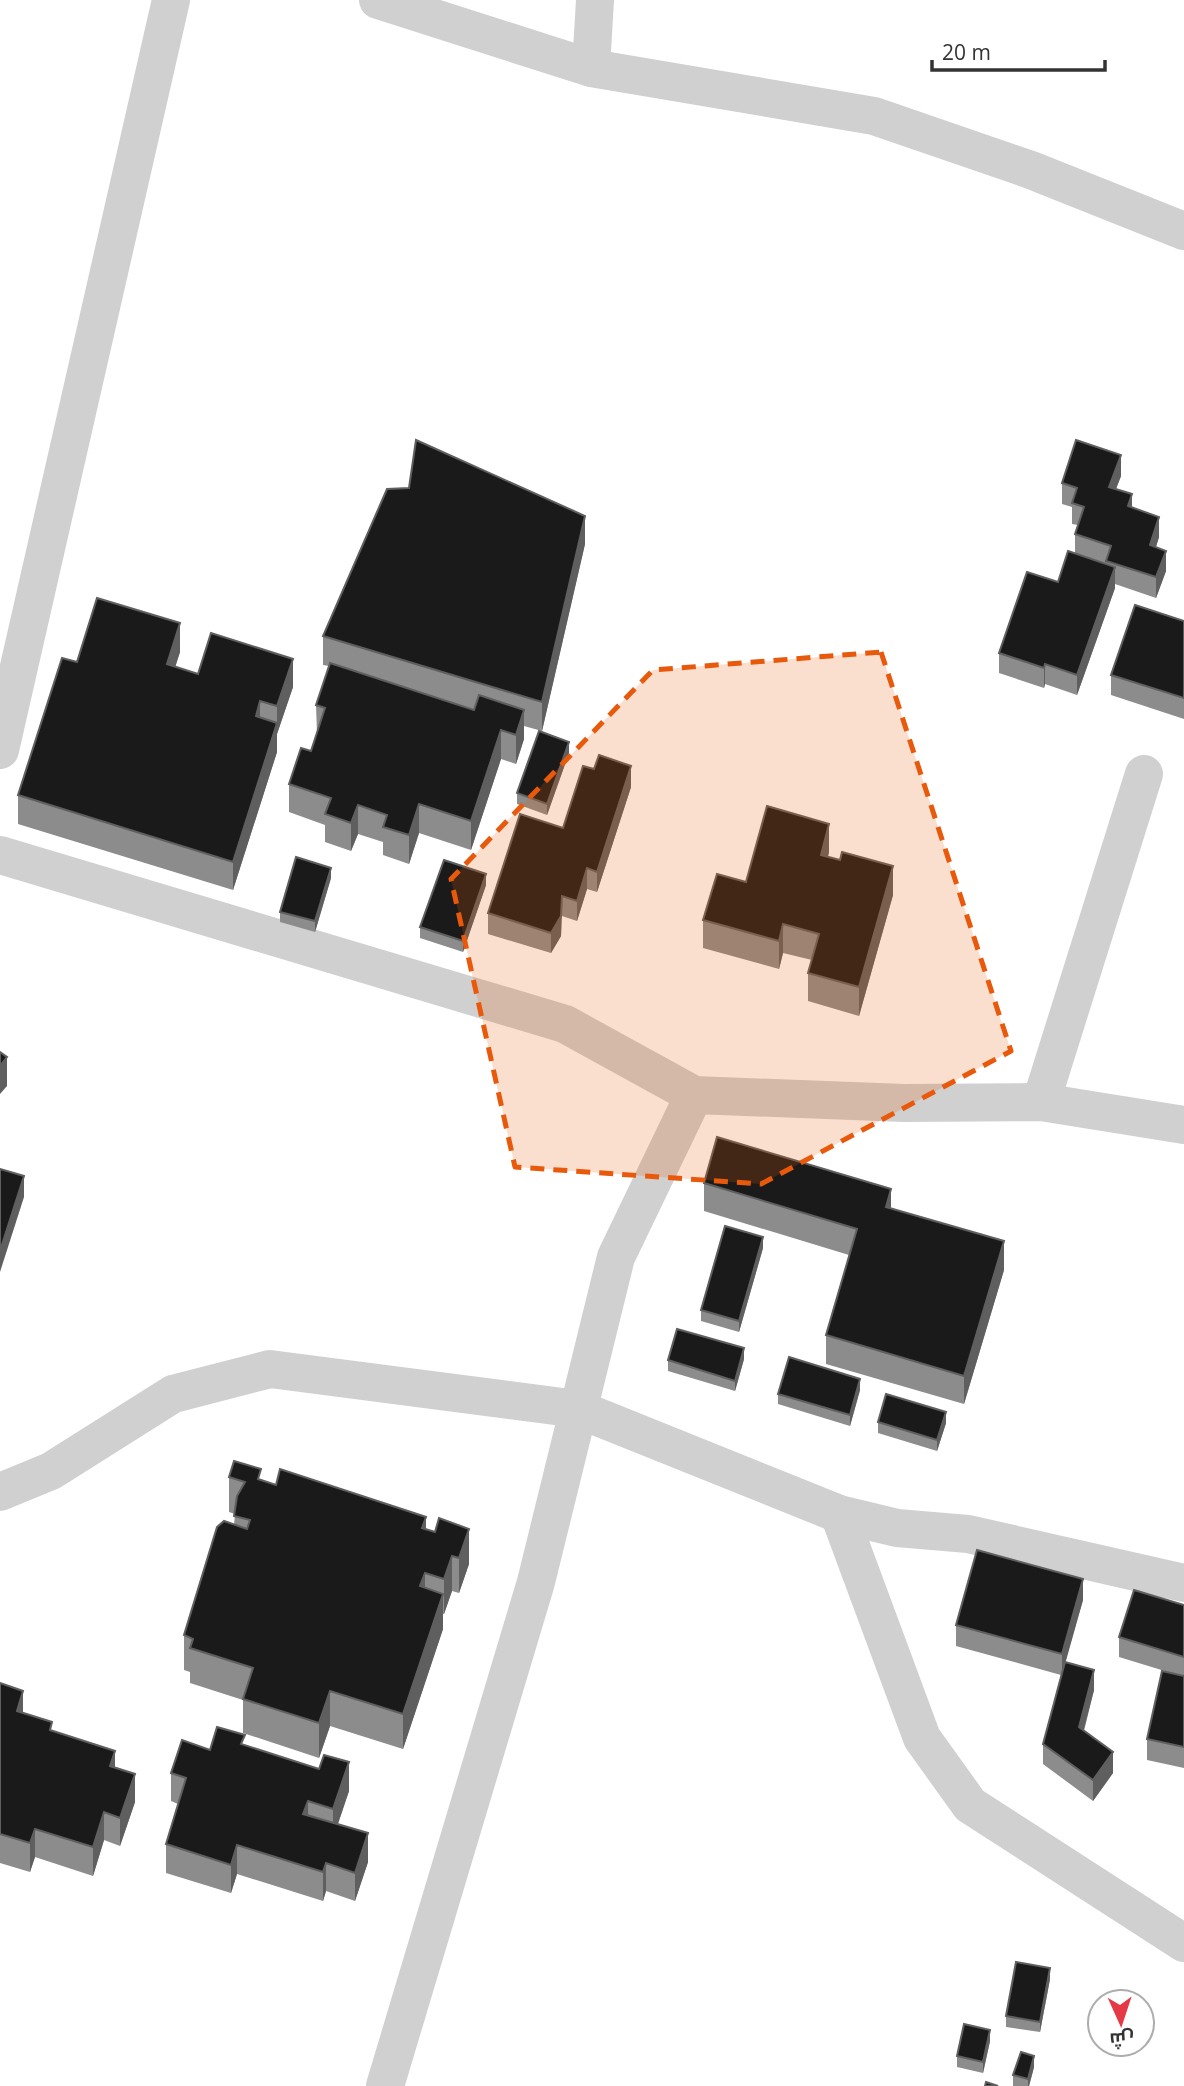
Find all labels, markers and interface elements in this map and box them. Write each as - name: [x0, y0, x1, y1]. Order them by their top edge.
- scale bar: [932, 28, 1105, 72]
- text: 20 m: [942, 38, 991, 66]
- north arrow: [1086, 1988, 1156, 2058]
- text: ش: [1109, 2026, 1135, 2054]

